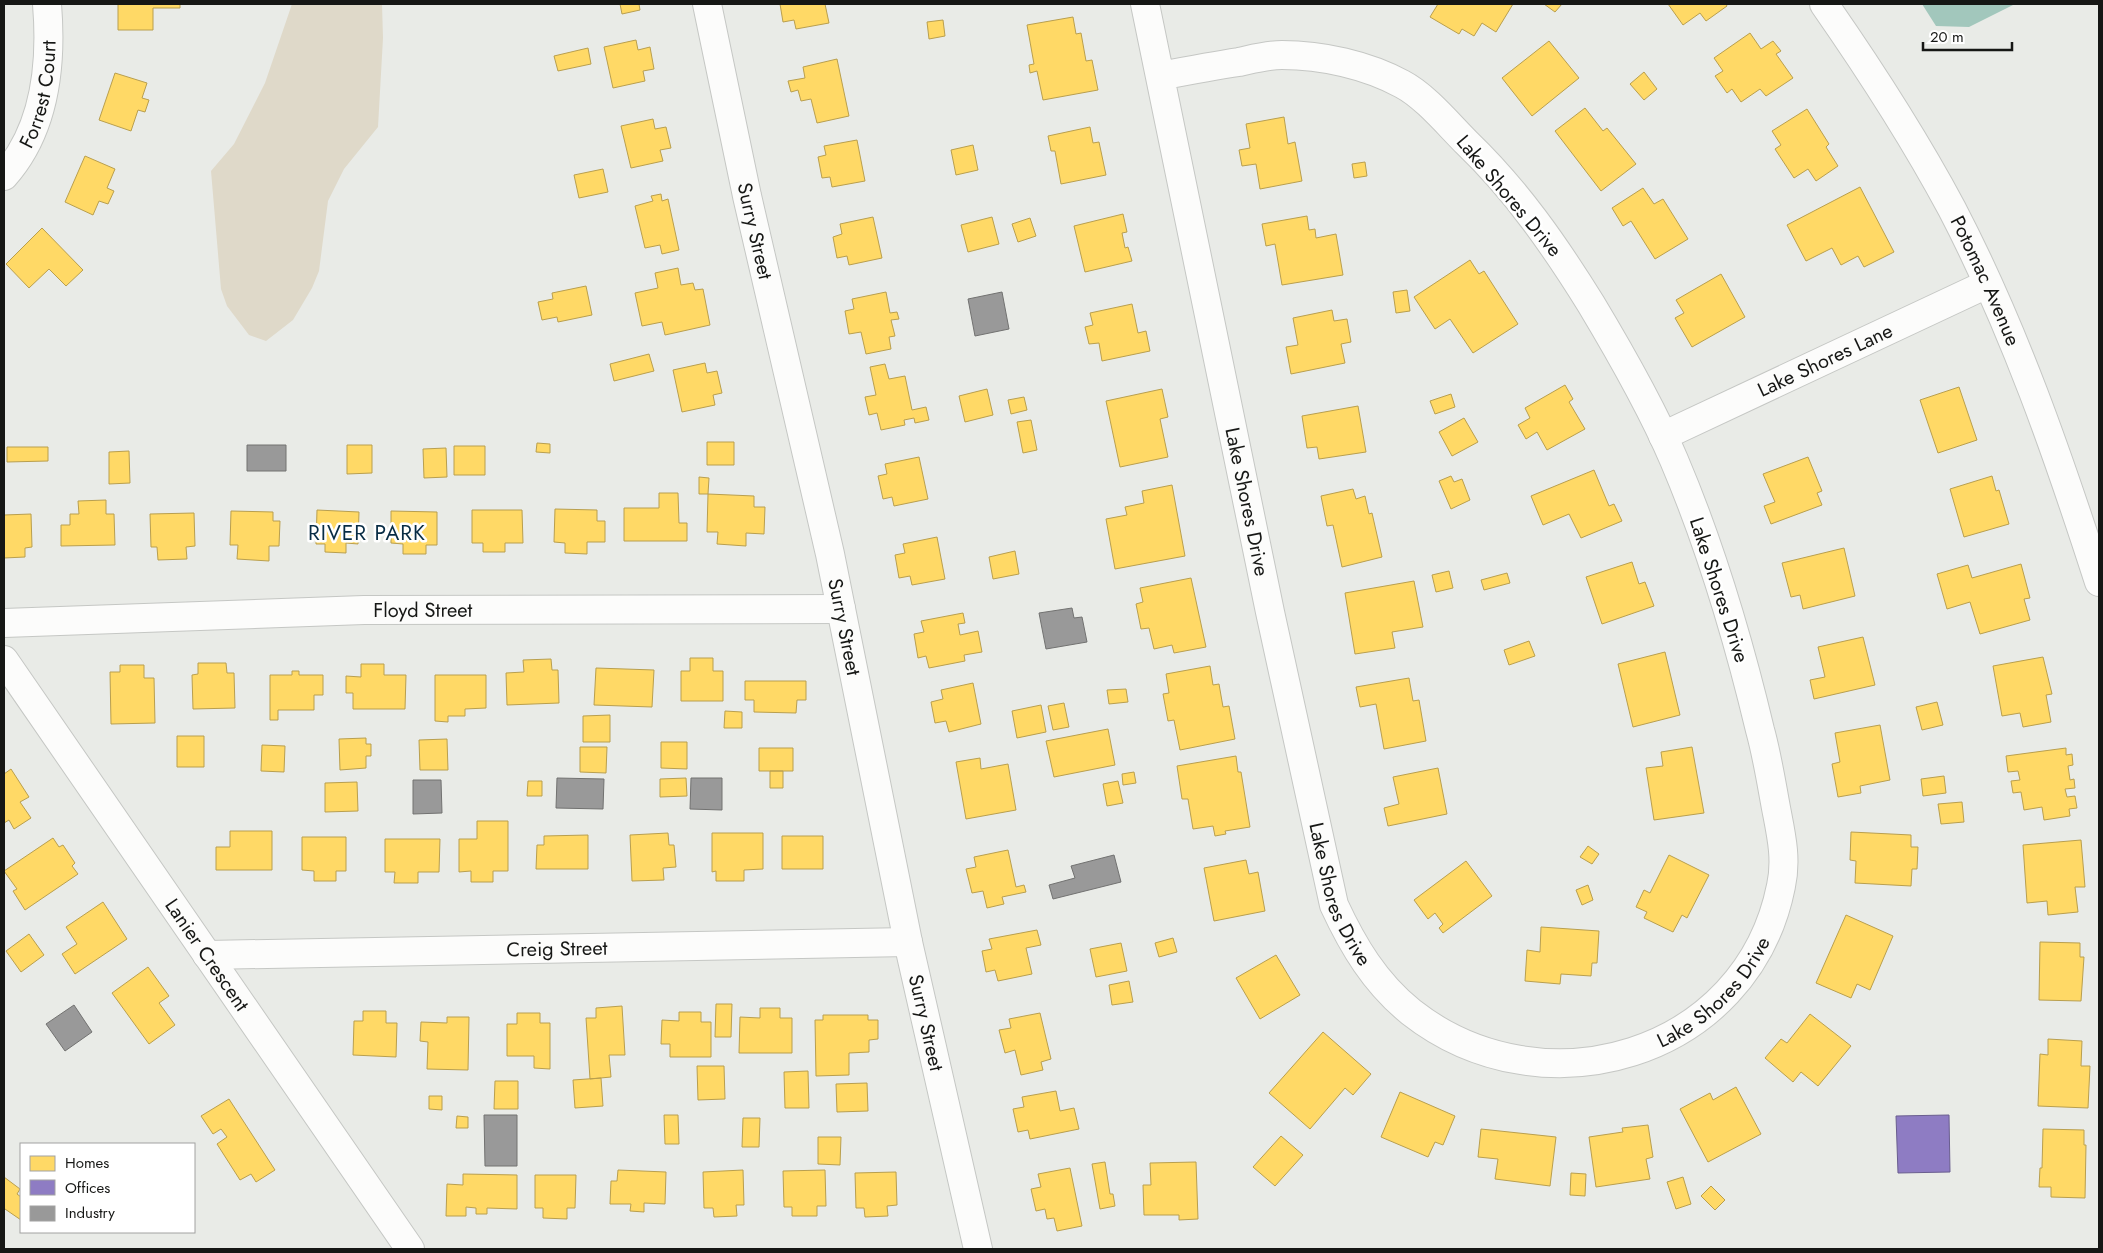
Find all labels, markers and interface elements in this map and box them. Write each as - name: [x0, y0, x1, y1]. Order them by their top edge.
- scale bar: [1923, 20, 2012, 52]
- text: 20 m: [1930, 26, 1964, 48]
- street label: Forrest Court: [12, 40, 63, 153]
- street label: Lake Shores Drive: [1449, 129, 1569, 263]
- street label: Surry Street: [730, 180, 780, 282]
- street label: Potomac Avenue: [1943, 211, 2028, 350]
- street label: Lake Shores Lane: [1753, 316, 1897, 404]
- street label: Lake Shores Drive: [1218, 425, 1277, 579]
- street label: Lake Shores Drive: [1682, 514, 1756, 666]
- district label: RIVER PARK: [308, 518, 426, 548]
- street label: Surry Street: [821, 576, 869, 678]
- street label: Floyd Street: [373, 595, 473, 624]
- street label: Lake Shores Drive: [1302, 820, 1379, 972]
- street label: Lanier Crescent: [158, 892, 256, 1017]
- street label: Lake Shores Drive: [1652, 932, 1777, 1055]
- street label: Creig Street: [506, 933, 608, 964]
- street label: Surry Street: [901, 971, 951, 1074]
- legend: [20, 1143, 195, 1233]
- text: Homes: [65, 1152, 109, 1174]
- text: Offices: [65, 1177, 110, 1199]
- text: Industry: [65, 1202, 115, 1224]

